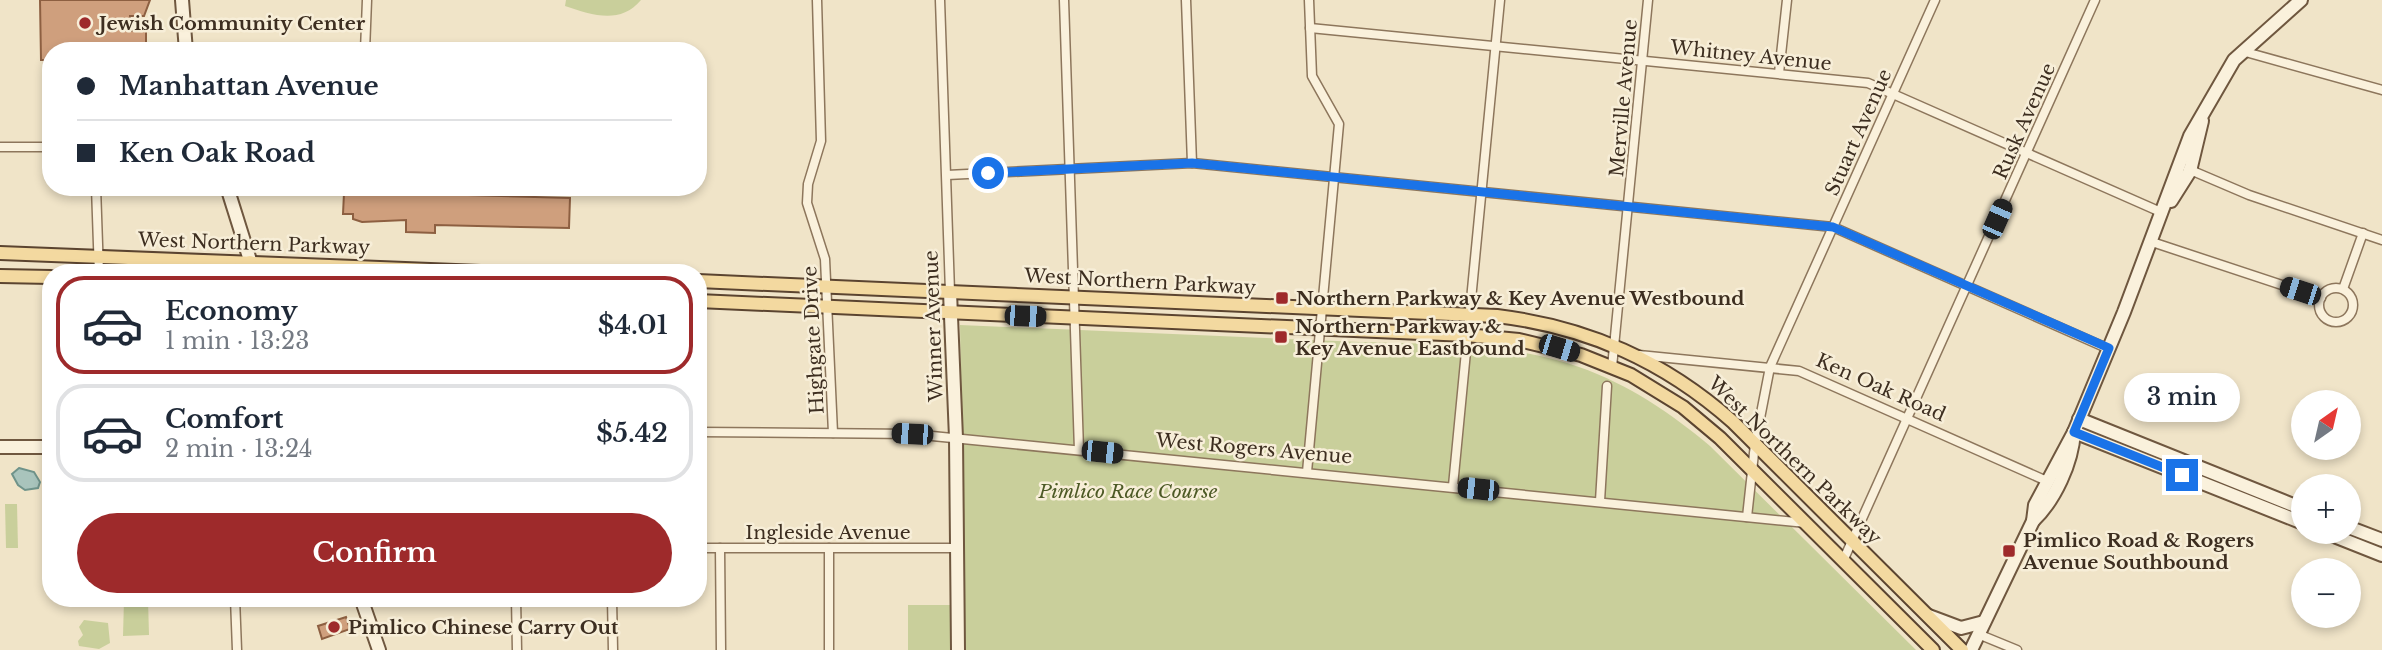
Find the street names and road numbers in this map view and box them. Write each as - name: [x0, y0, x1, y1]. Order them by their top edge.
- street label: Merville Avenue: [1605, 18, 1642, 178]
- street label: Whitney Avenue: [1668, 35, 1833, 75]
- street label: Rusk Avenue: [1989, 60, 2060, 183]
- street label: Stuart Avenue: [1820, 65, 1897, 199]
- street label: West Northern Parkway: [137, 228, 370, 259]
- street label: Winner Avenue: [919, 250, 948, 403]
- street label: West Northern Parkway: [1022, 264, 1257, 299]
- street label: Highgate Drive: [798, 265, 829, 415]
- street label: Ken Oak Road: [1812, 349, 1949, 426]
- street label: West Northern Parkway: [1702, 371, 1886, 549]
- street label: West Rogers Avenue: [1154, 428, 1353, 469]
- street label: Ingleside Avenue: [745, 521, 911, 544]

